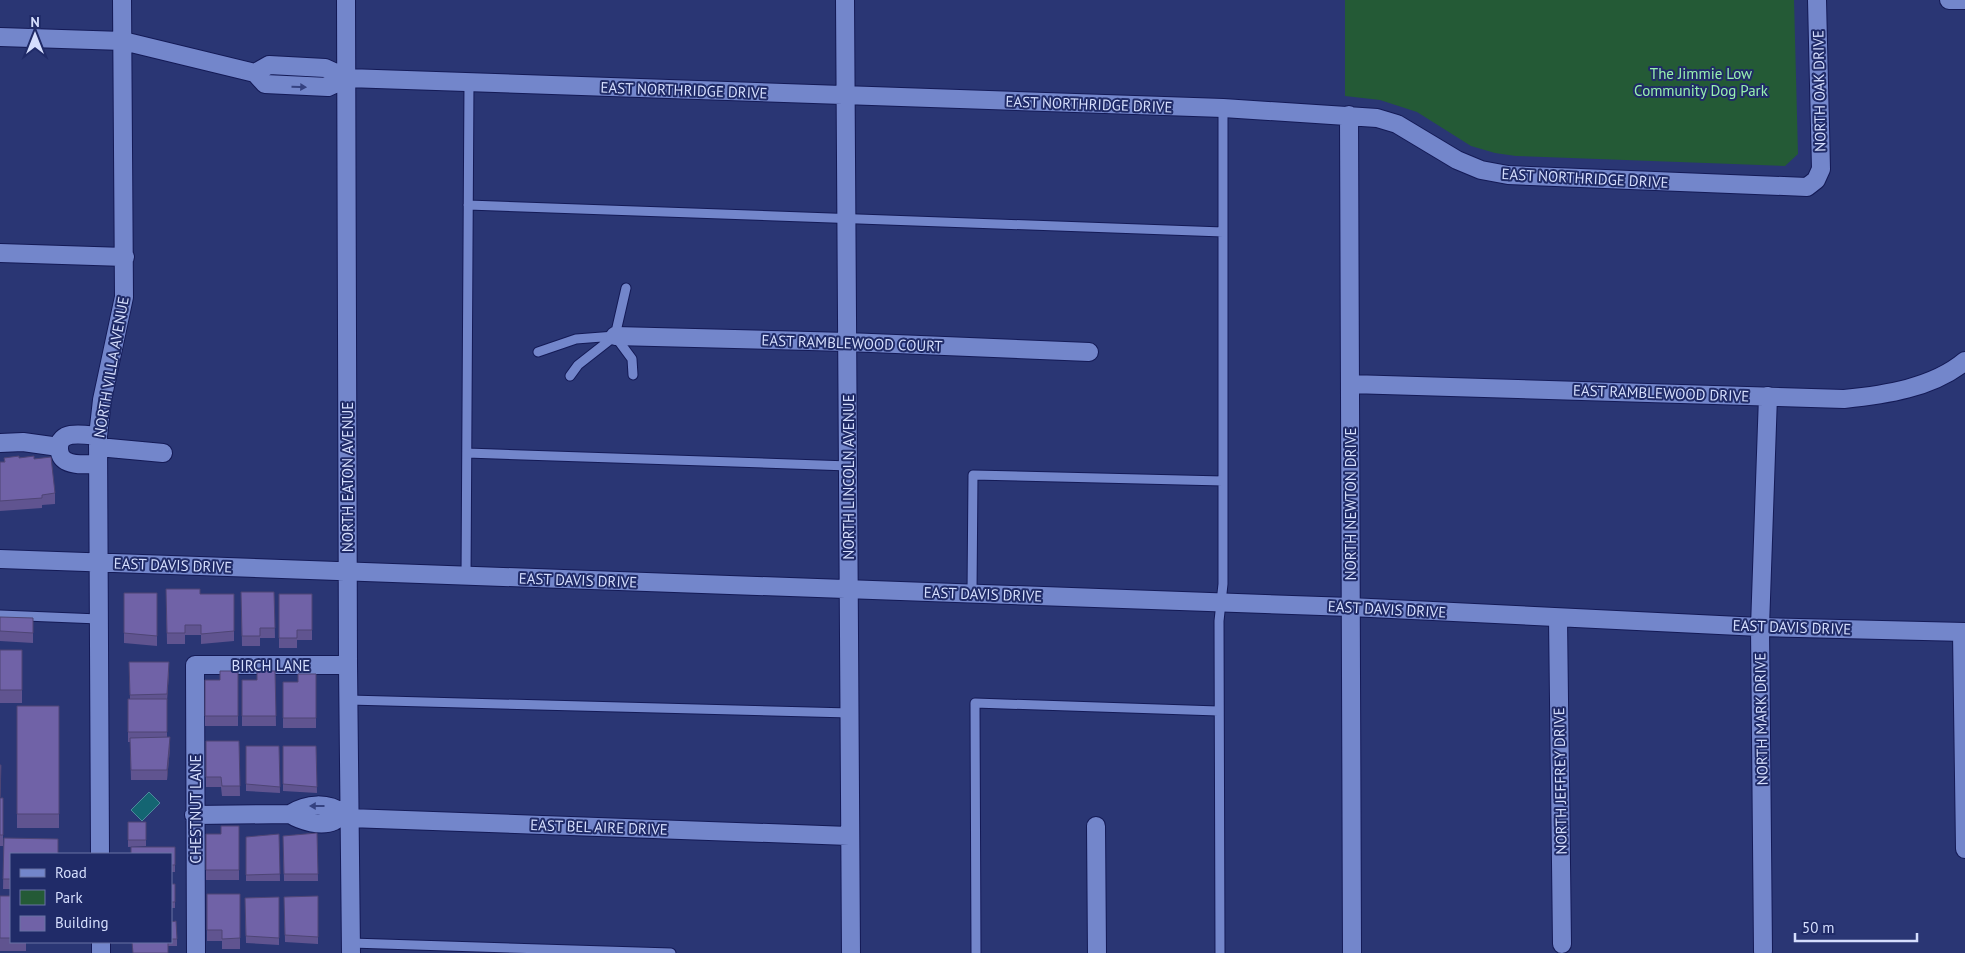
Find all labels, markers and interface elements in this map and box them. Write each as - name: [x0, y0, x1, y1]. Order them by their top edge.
- north arrow: [10, 10, 60, 60]
- text: N: [30, 13, 40, 31]
- street label: NORTH OAK DRIVE: [1808, 30, 1830, 152]
- park label: The Jimmie Low Community Dog Park: [1634, 64, 1769, 100]
- street label: EAST NORTHRIDGE DRIVE: [600, 78, 768, 102]
- one-way arrow: [291, 83, 307, 91]
- street label: EAST NORTHRIDGE DRIVE: [1005, 92, 1173, 116]
- street label: EAST NORTHRIDGE DRIVE: [1501, 164, 1669, 192]
- street label: NORTH VILLA AVENUE: [89, 295, 133, 439]
- street label: EAST RAMBLEWOOD COURT: [761, 330, 944, 356]
- street label: EAST RAMBLEWOOD DRIVE: [1573, 380, 1749, 406]
- street label: NORTH LINCOLN AVENUE: [839, 394, 858, 560]
- street label: NORTH EATON AVENUE: [338, 402, 357, 552]
- street label: NORTH NEWTON DRIVE: [1341, 428, 1360, 580]
- street label: EAST DAVIS DRIVE: [113, 553, 233, 577]
- street label: EAST DAVIS DRIVE: [518, 568, 638, 592]
- street label: EAST DAVIS DRIVE: [923, 582, 1043, 606]
- street label: EAST DAVIS DRIVE: [1327, 596, 1447, 622]
- street label: EAST DAVIS DRIVE: [1732, 615, 1852, 639]
- street label: NORTH MARK DRIVE: [1750, 652, 1772, 786]
- street label: BIRCH LANE: [232, 656, 310, 675]
- street label: NORTH JEFFREY DRIVE: [1549, 707, 1571, 855]
- street label: CHESTNUT LANE: [186, 754, 205, 864]
- one-way arrow: [309, 802, 325, 810]
- street label: EAST BEL AIRE DRIVE: [530, 815, 668, 839]
- legend: [10, 853, 172, 943]
- text: Road: [55, 863, 87, 882]
- text: Park: [55, 888, 83, 907]
- scale bar: [1795, 910, 1918, 942]
- text: Building: [55, 913, 109, 932]
- text: 50 m: [1802, 918, 1835, 937]

